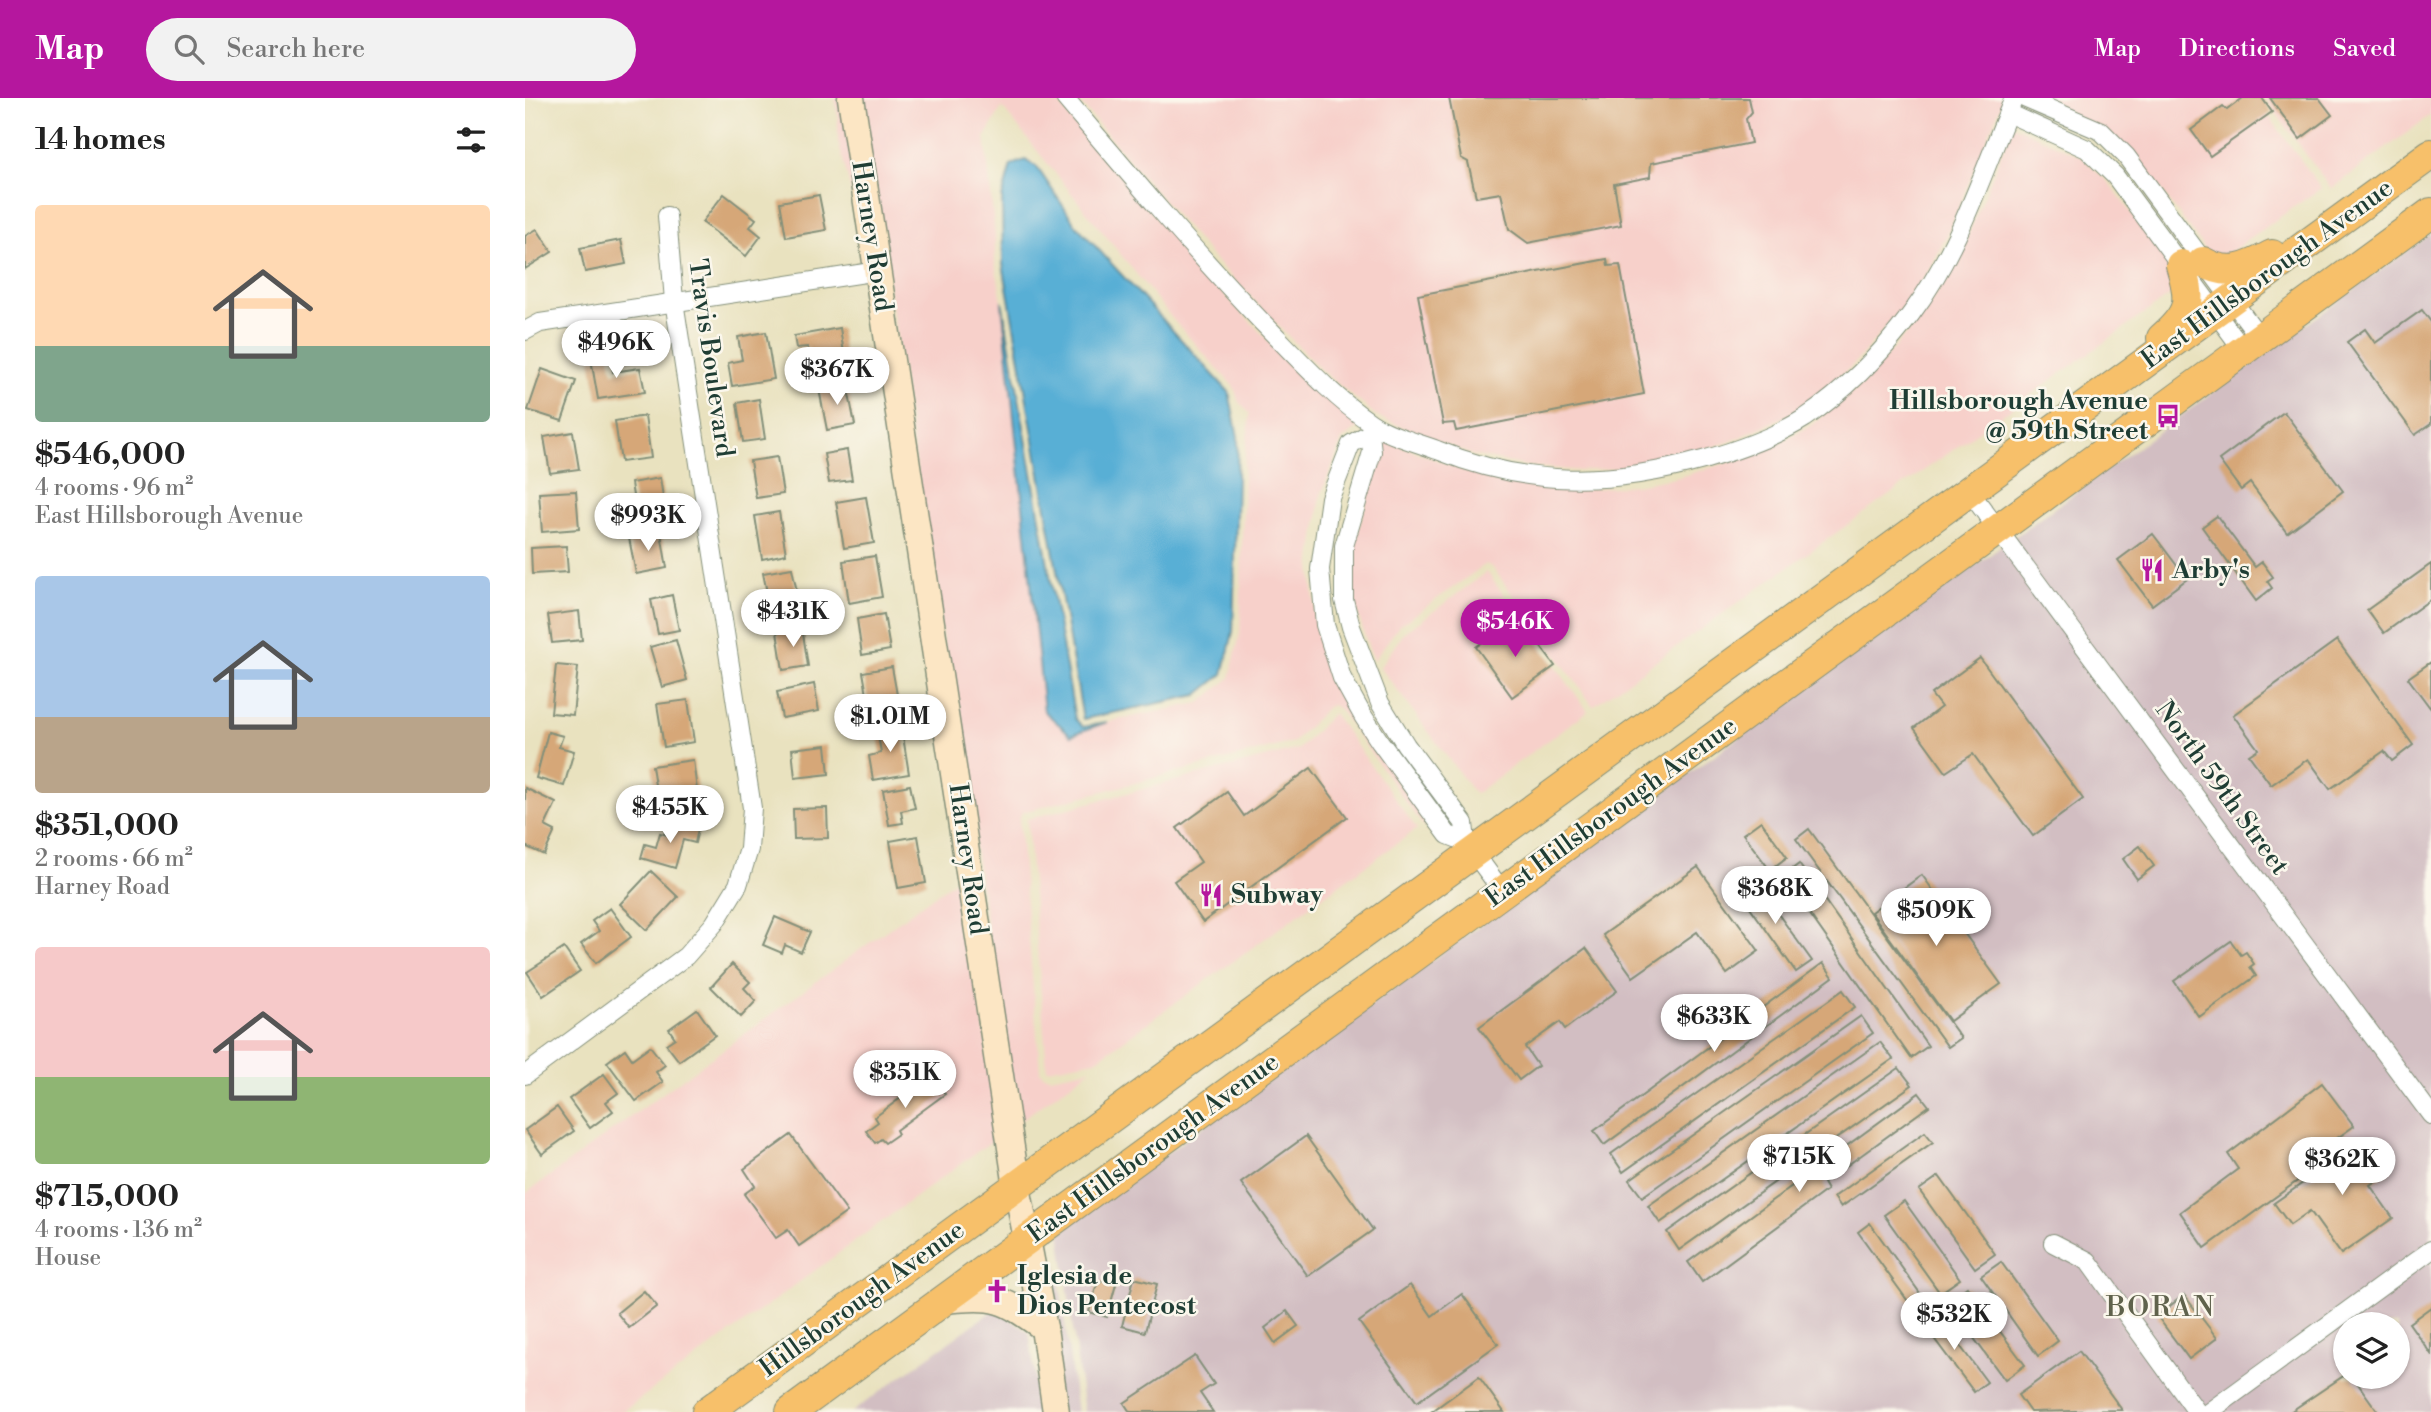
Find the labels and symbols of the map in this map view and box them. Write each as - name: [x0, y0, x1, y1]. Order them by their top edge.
- street label: Harney Road: [844, 158, 900, 314]
- street label: East Hillsborough Avenue: [2135, 172, 2399, 376]
- street label: Travis Boulevard: [681, 257, 741, 459]
- pin: $496K: [567, 320, 665, 380]
- pin: $367K: [788, 348, 886, 407]
- place label: Hillsborough Avenue @ 59th Street: [1889, 385, 2149, 447]
- bus stop icon: Hillsborough Avenue @ 59th Street: [2154, 402, 2182, 430]
- pin: $993K: [599, 494, 697, 553]
- place label: Arby's: [2171, 554, 2250, 586]
- restaurant icon: Arby's: [2138, 556, 2166, 584]
- pin: $431K: [744, 589, 842, 649]
- pin: $546K: [1466, 600, 1564, 659]
- pin: $1.01M: [833, 694, 947, 754]
- street label: North 59th Street: [2148, 695, 2296, 881]
- street label: East Hillsborough Avenue: [1479, 710, 1743, 914]
- street label: Harney Road: [942, 781, 994, 937]
- pin: $455K: [621, 786, 719, 845]
- pin: $368K: [1726, 866, 1824, 926]
- place label: Subway: [1231, 879, 1324, 911]
- restaurant icon: Subway: [1197, 881, 1225, 909]
- pin: $509K: [1887, 888, 1985, 948]
- pin: $633K: [1665, 995, 1763, 1054]
- street label: East Hillsborough Avenue: [1021, 1046, 1285, 1250]
- pin: $351K: [856, 1051, 954, 1110]
- pin: $715K: [1750, 1134, 1848, 1194]
- pin: $362K: [2293, 1138, 2391, 1197]
- street label: Hillsborough Avenue: [753, 1214, 971, 1384]
- place label: Iglesia de Dios Pentecost: [1017, 1260, 1197, 1322]
- church icon: Iglesia de Dios Pentecost: [983, 1277, 1011, 1305]
- district label: BORAN: [2105, 1290, 2216, 1325]
- pin: $532K: [1905, 1292, 2003, 1352]

